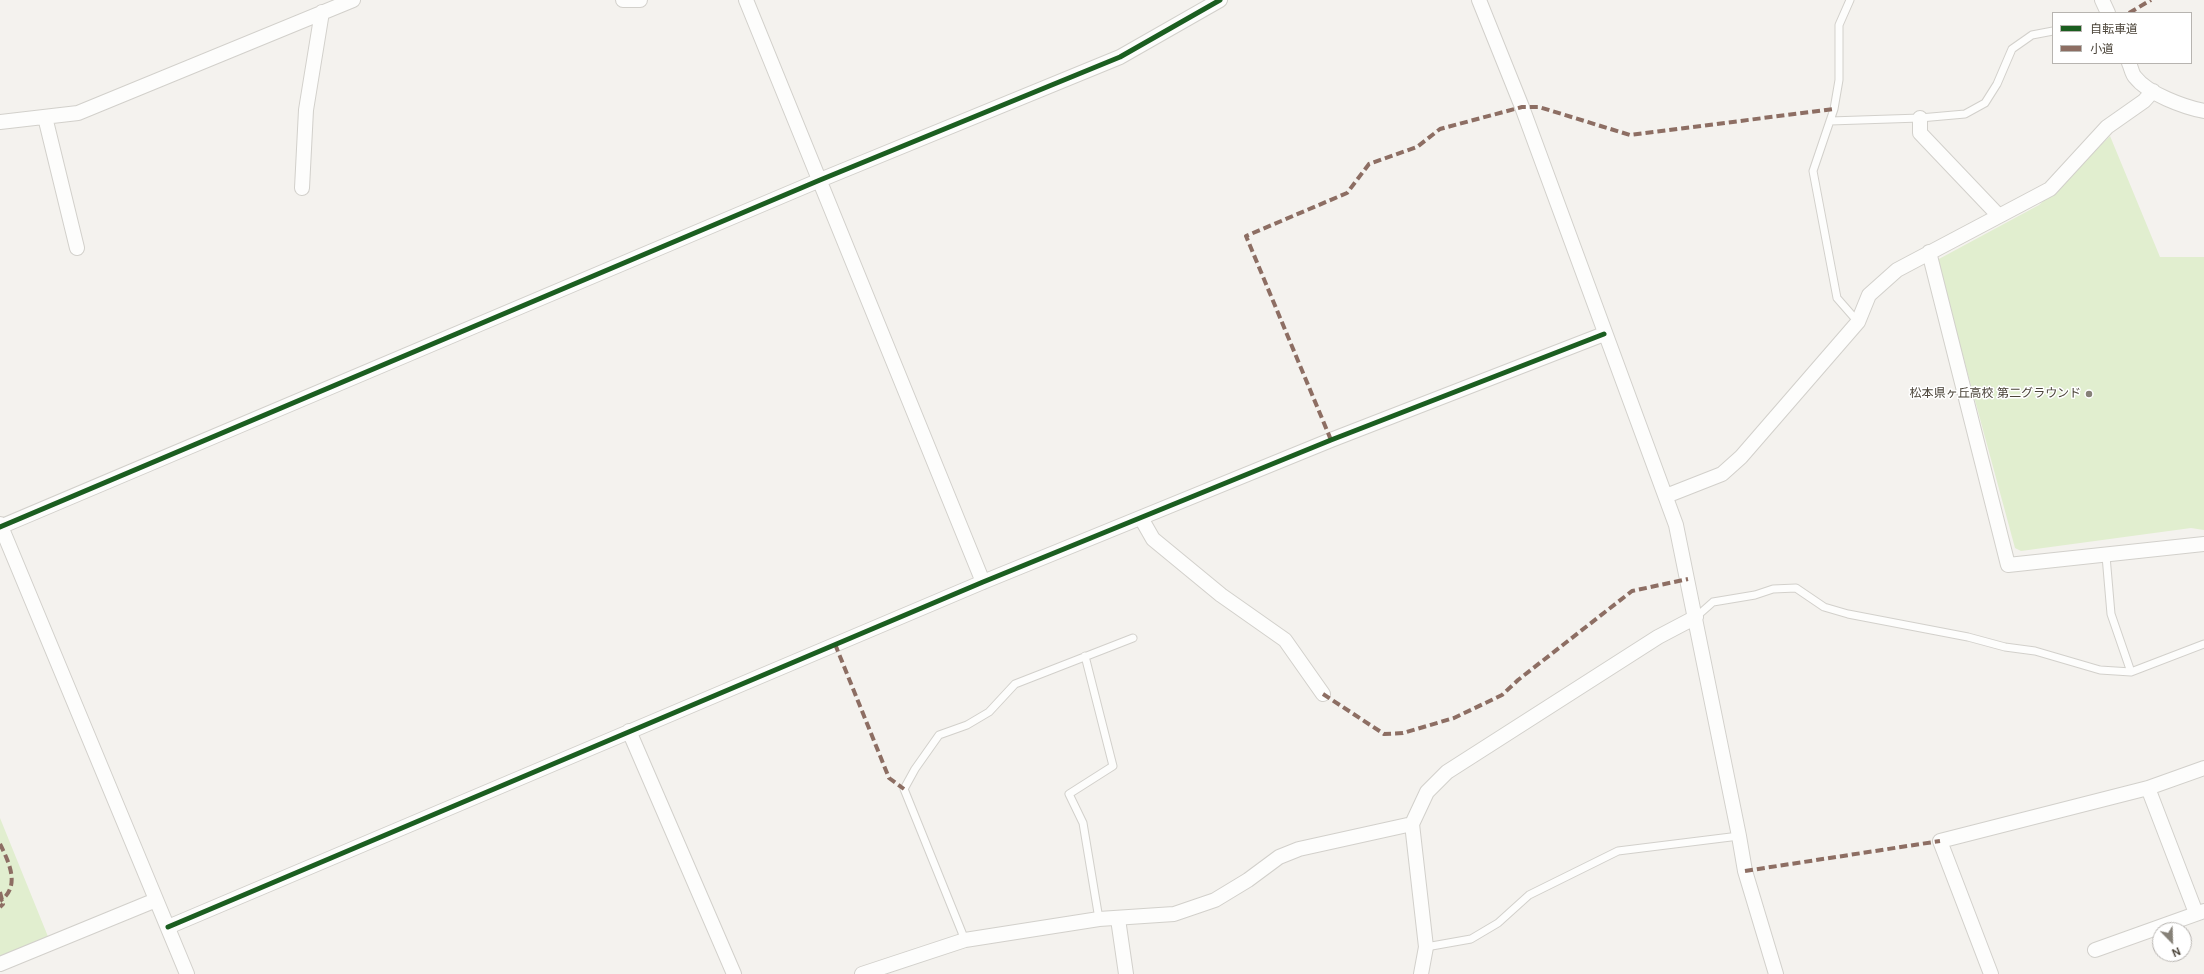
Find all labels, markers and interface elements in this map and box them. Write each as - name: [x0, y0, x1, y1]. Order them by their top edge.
- legend: [2052, 12, 2192, 64]
- text: 自転車道: [2090, 21, 2138, 37]
- text: 小道: [2090, 41, 2114, 57]
- place label: 松本県ヶ丘高校 第二グラウンド: [1910, 387, 2081, 401]
- marker: 松本県ヶ丘高校 第二グラウンド: [2084, 389, 2094, 399]
- north arrow: [2152, 922, 2192, 962]
- text: N: [2170, 944, 2183, 960]

